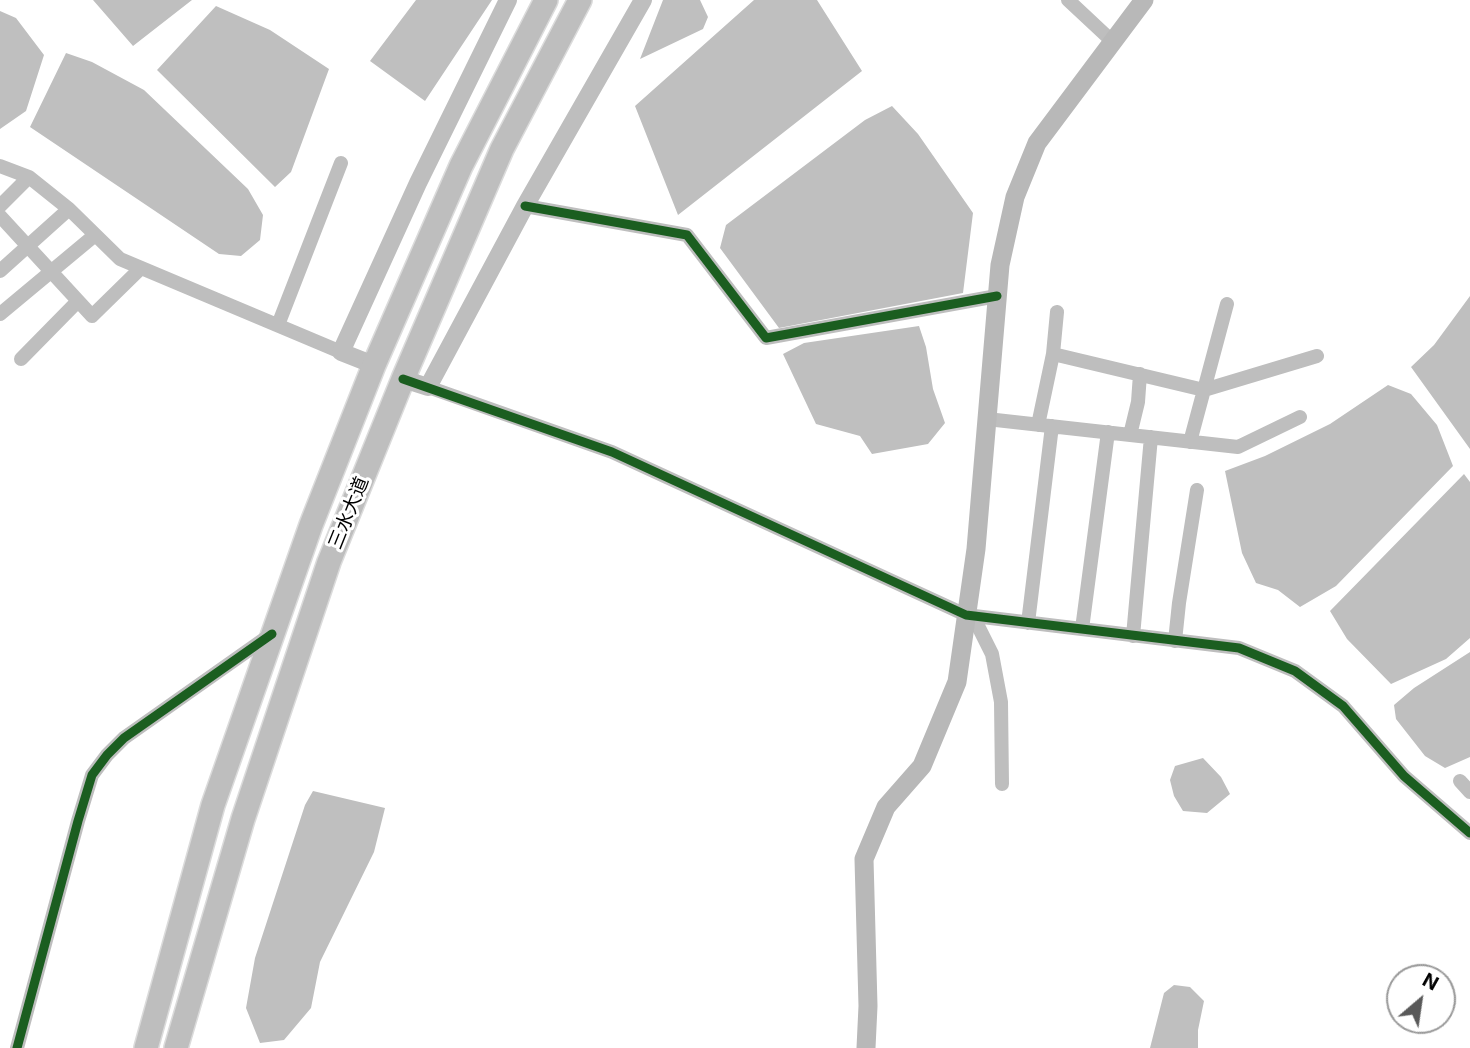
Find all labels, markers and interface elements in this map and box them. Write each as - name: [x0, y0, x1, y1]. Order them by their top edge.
- street label: 三水大道: [324, 473, 374, 553]
- north arrow: [1386, 964, 1456, 1034]
- text: N: [1419, 968, 1442, 996]

